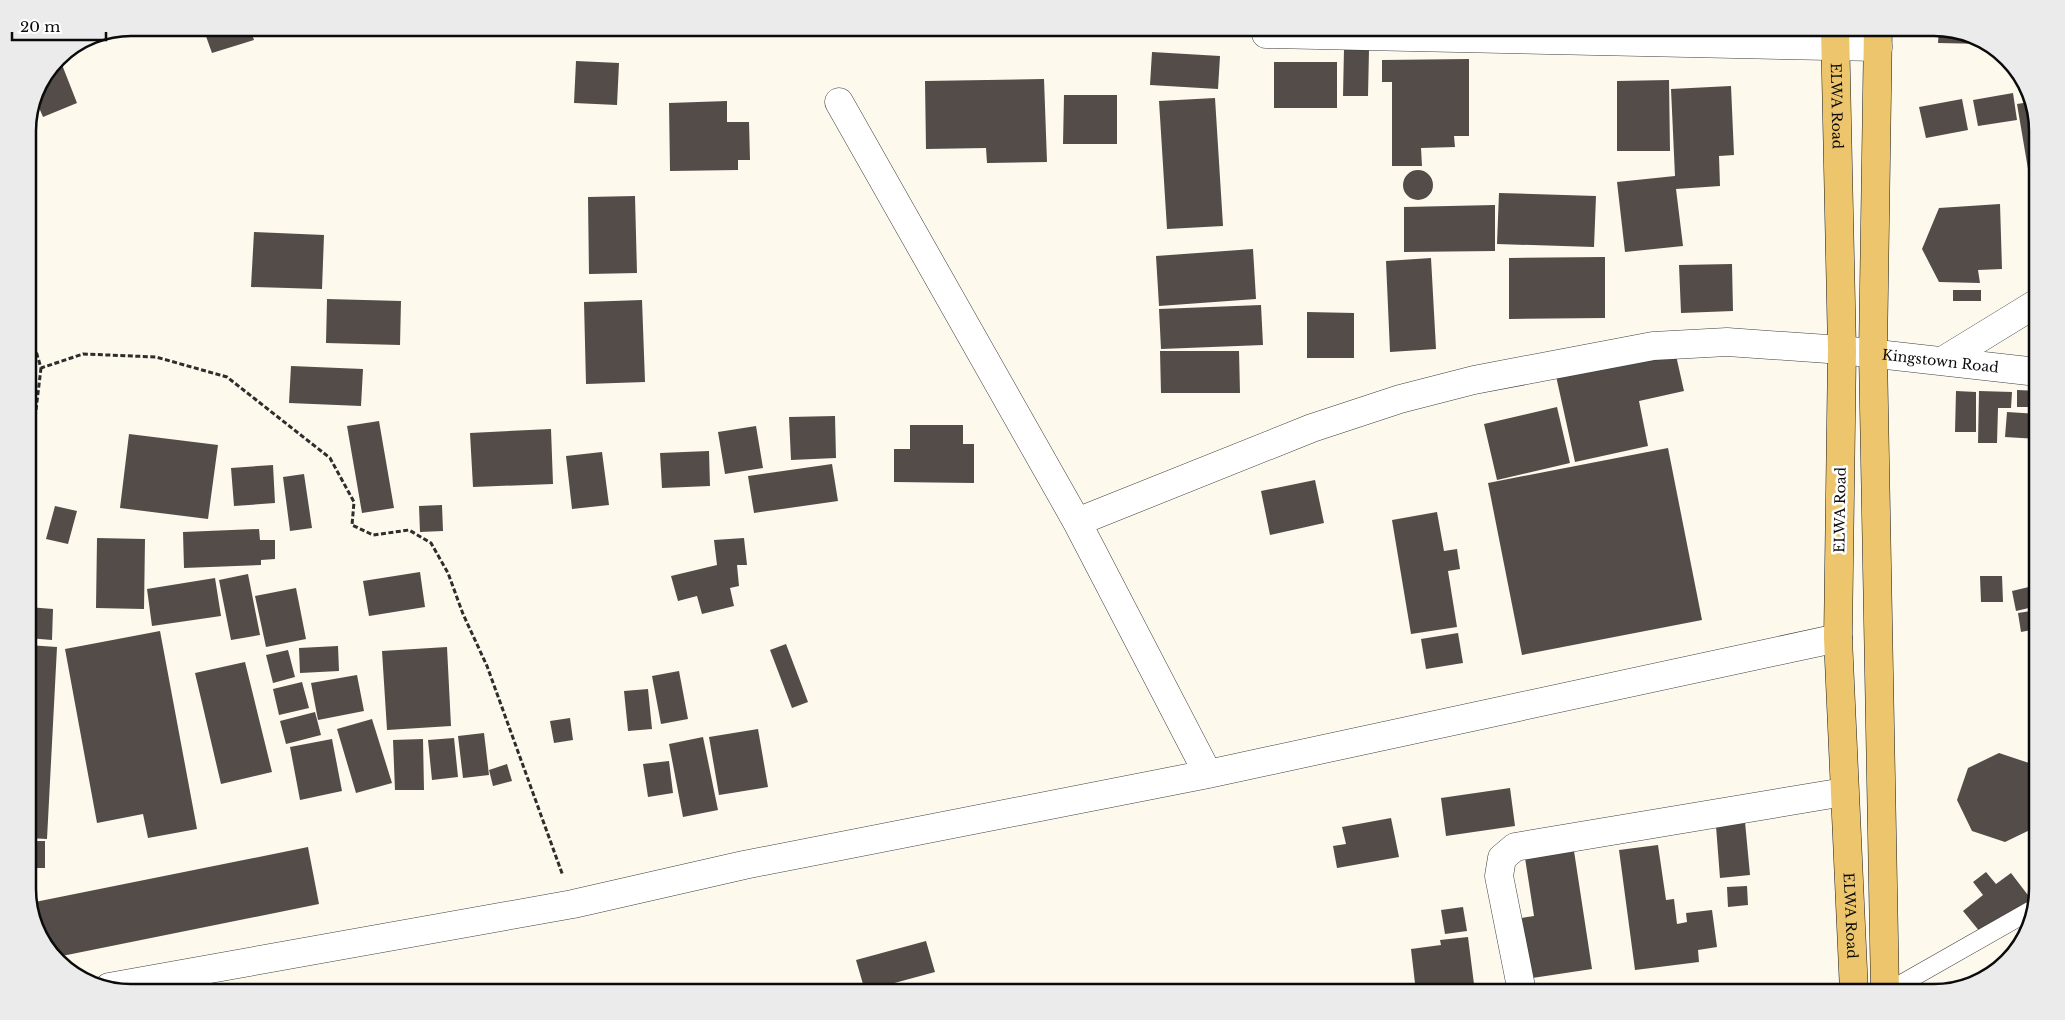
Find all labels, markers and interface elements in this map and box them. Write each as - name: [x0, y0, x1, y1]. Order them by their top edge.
- scale bar: [12, 10, 106, 42]
- text: 20 m: [20, 17, 60, 36]
- street label: ELWA Road: [1827, 63, 1847, 150]
- street label: Kingstown Road: [1881, 346, 2000, 377]
- street label: ELWA Road: [1830, 466, 1850, 553]
- street label: ELWA Road: [1840, 872, 1862, 960]

